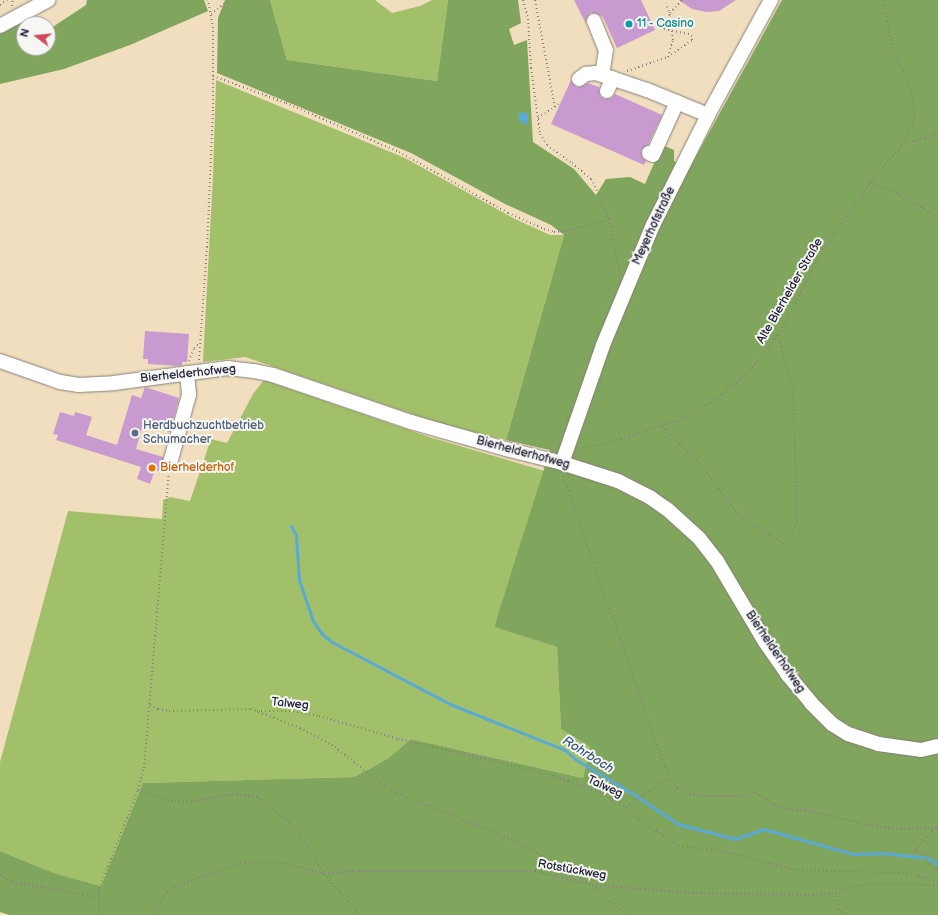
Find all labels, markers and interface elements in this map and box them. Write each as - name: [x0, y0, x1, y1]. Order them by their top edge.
- north arrow: [16, 16, 56, 56]
- place label: 11 - Casino: [637, 17, 695, 31]
- marker: 11 - Casino: [624, 19, 634, 29]
- text: N: [18, 27, 32, 39]
- street label: Meyerhofstraße: [630, 185, 678, 267]
- street label: Alte Bierhelder Straße: [754, 236, 826, 346]
- street label: Bierhelderhofweg: [139, 362, 237, 386]
- place label: Herdbuchzuchtbetrieb Schumacher: [143, 419, 264, 447]
- marker: Herdbuchzuchtbetrieb Schumacher: [130, 428, 140, 438]
- street label: Bierhelderhofweg: [475, 434, 571, 472]
- place label: Bierhelderhof: [160, 461, 234, 475]
- marker: Bierhelderhof: [147, 463, 157, 473]
- street label: Bierhelderhofweg: [742, 608, 808, 696]
- street label: Talweg: [271, 695, 309, 713]
- water label: Rohrbach: [560, 733, 616, 777]
- street label: Talweg: [585, 773, 625, 801]
- street label: Rotstückweg: [537, 857, 607, 883]

